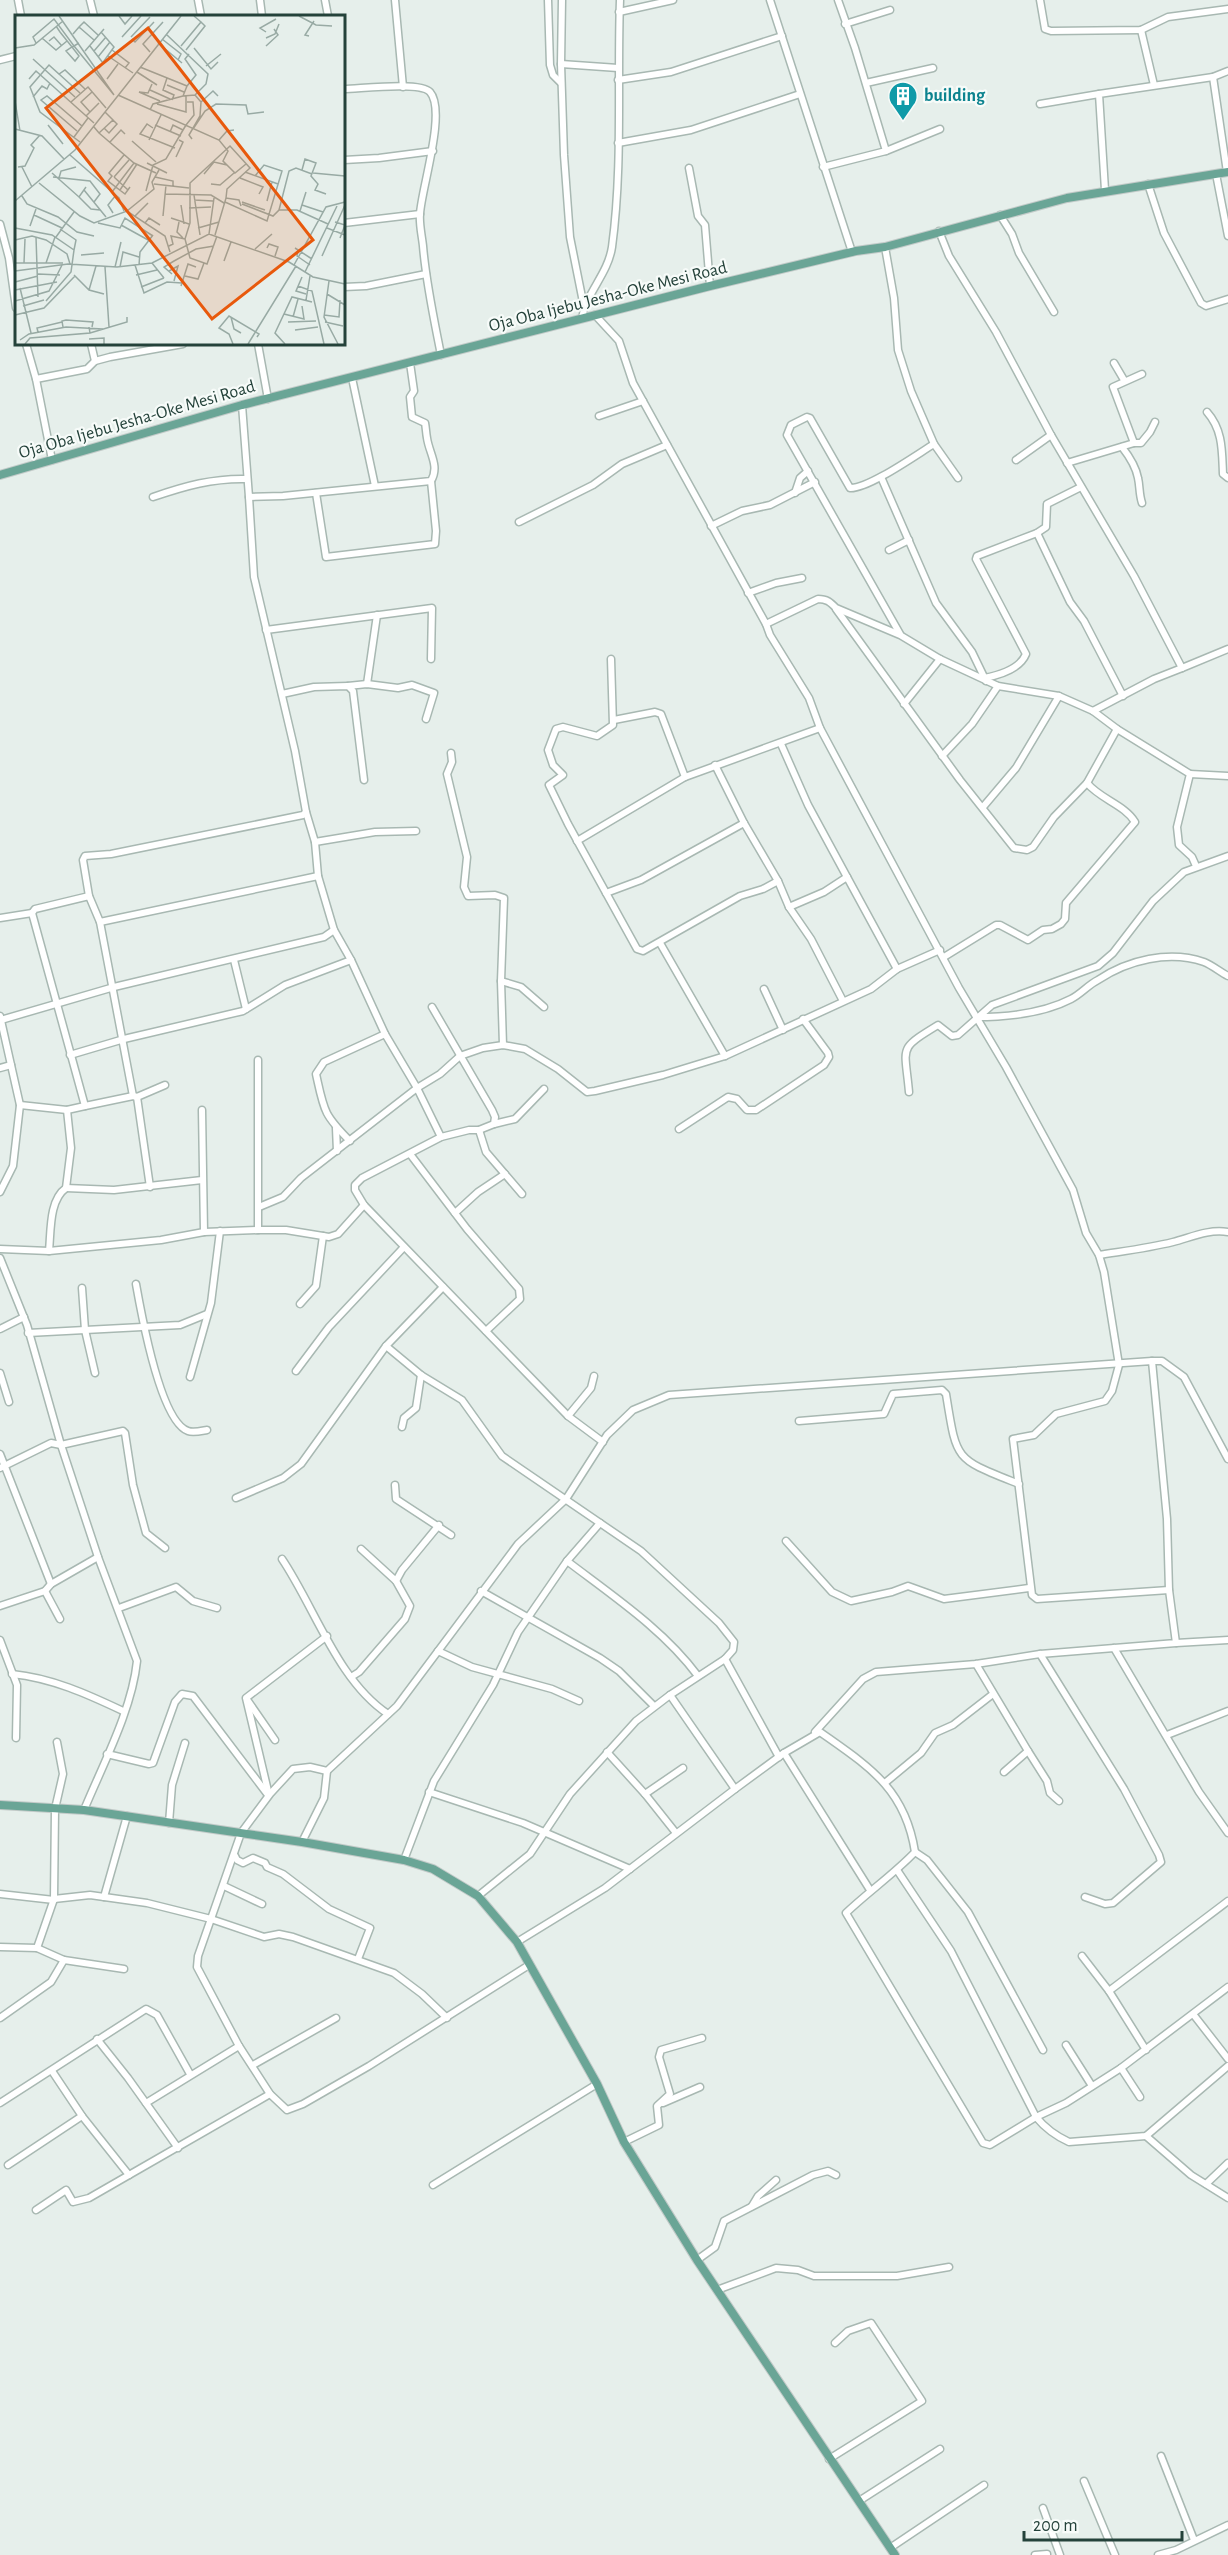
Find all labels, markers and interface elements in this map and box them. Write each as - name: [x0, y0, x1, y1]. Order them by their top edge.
- inset map: [15, 15, 345, 345]
- building icon: building: [887, 80, 919, 122]
- place label: building: [924, 87, 986, 105]
- street label: Oja Oba Ijebu Jesha-Oke Mesi Road: [487, 259, 729, 335]
- street label: Oja Oba Ijebu Jesha-Oke Mesi Road: [17, 378, 257, 462]
- scale bar: [1024, 2504, 1182, 2542]
- text: 200 m: [1033, 2517, 1078, 2535]

